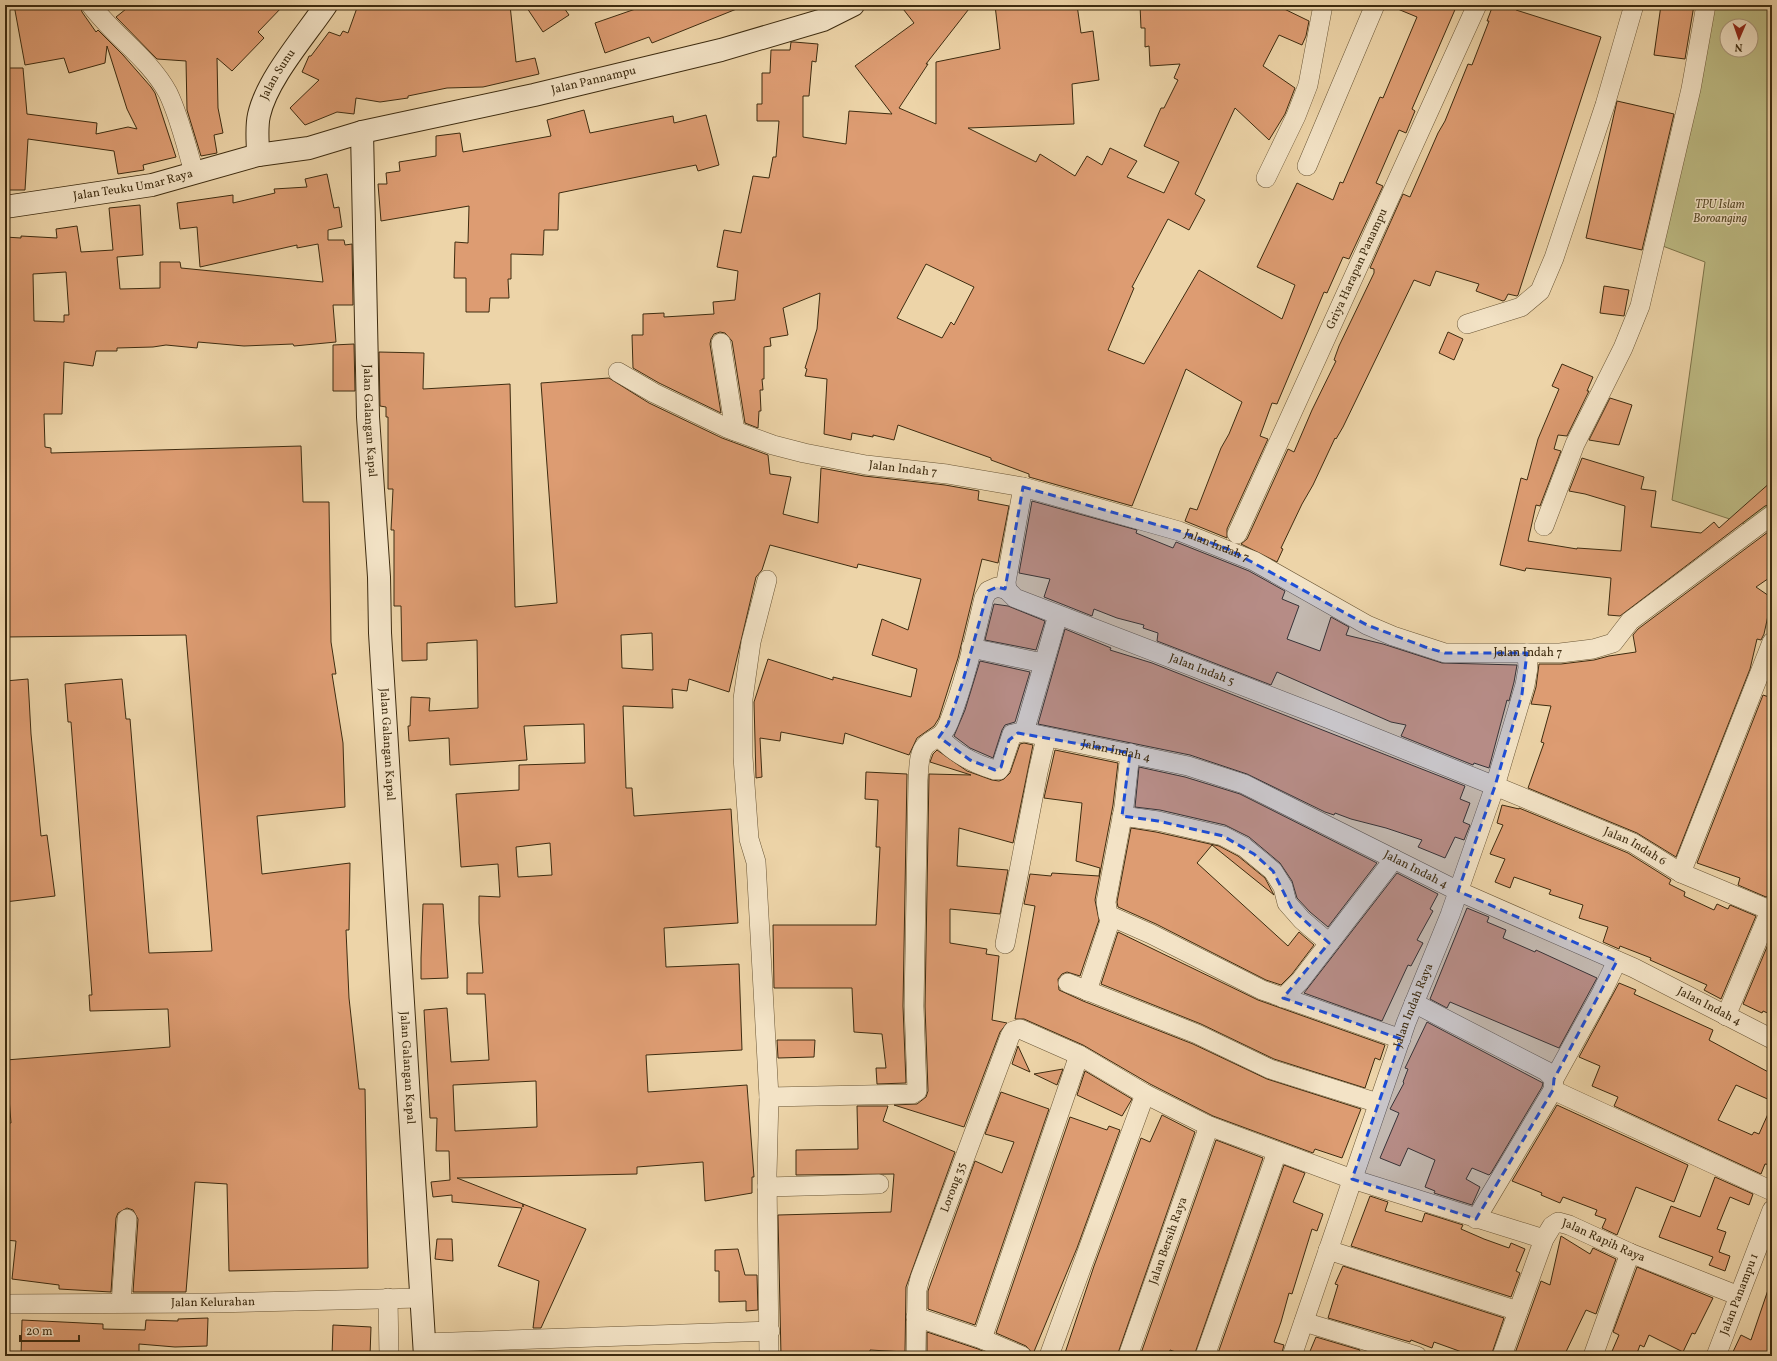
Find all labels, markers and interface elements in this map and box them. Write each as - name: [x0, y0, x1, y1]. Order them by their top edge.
- north arrow: [1719, 18, 1759, 58]
- text: N: [1734, 39, 1743, 54]
- street label: Jalan Sunu: [257, 46, 300, 102]
- street label: Jalan Pannampu: [550, 63, 638, 99]
- street label: Jalan Teuku Umar Raya: [72, 166, 195, 205]
- park label: TPU Islam Boroanging: [1693, 197, 1747, 227]
- street label: Griya Harapan Panampu: [1323, 206, 1392, 332]
- street label: Jalan Galangan Kapal: [359, 364, 380, 478]
- street label: Jalan Indah 7: [868, 457, 938, 481]
- street label: Jalan Indah 7: [1182, 526, 1252, 566]
- street label: Jalan Indah 7: [1494, 645, 1562, 661]
- street label: Jalan Indah 5: [1167, 650, 1237, 690]
- street label: Jalan Galangan Kapal: [375, 687, 398, 802]
- street label: Jalan Indah 4: [1080, 736, 1152, 766]
- street label: Jalan Indah 6: [1601, 824, 1669, 870]
- street label: Jalan Indah 4: [1381, 847, 1450, 893]
- street label: Jalan Indah Raya: [1390, 961, 1437, 1050]
- street label: Jalan Indah 4: [1674, 984, 1744, 1030]
- street label: Jalan Galangan Kapal: [396, 1011, 419, 1125]
- street label: Lorong 35: [937, 1160, 970, 1215]
- street label: Jalan Bersih Raya: [1146, 1195, 1191, 1287]
- street label: Jalan Rapih Raya: [1560, 1215, 1647, 1266]
- street label: Jalan Panampu 1: [1717, 1251, 1763, 1338]
- street label: Jalan Kelurahan: [171, 1294, 255, 1311]
- scale bar: [20, 1317, 79, 1343]
- text: 20 m: [26, 1324, 53, 1340]

